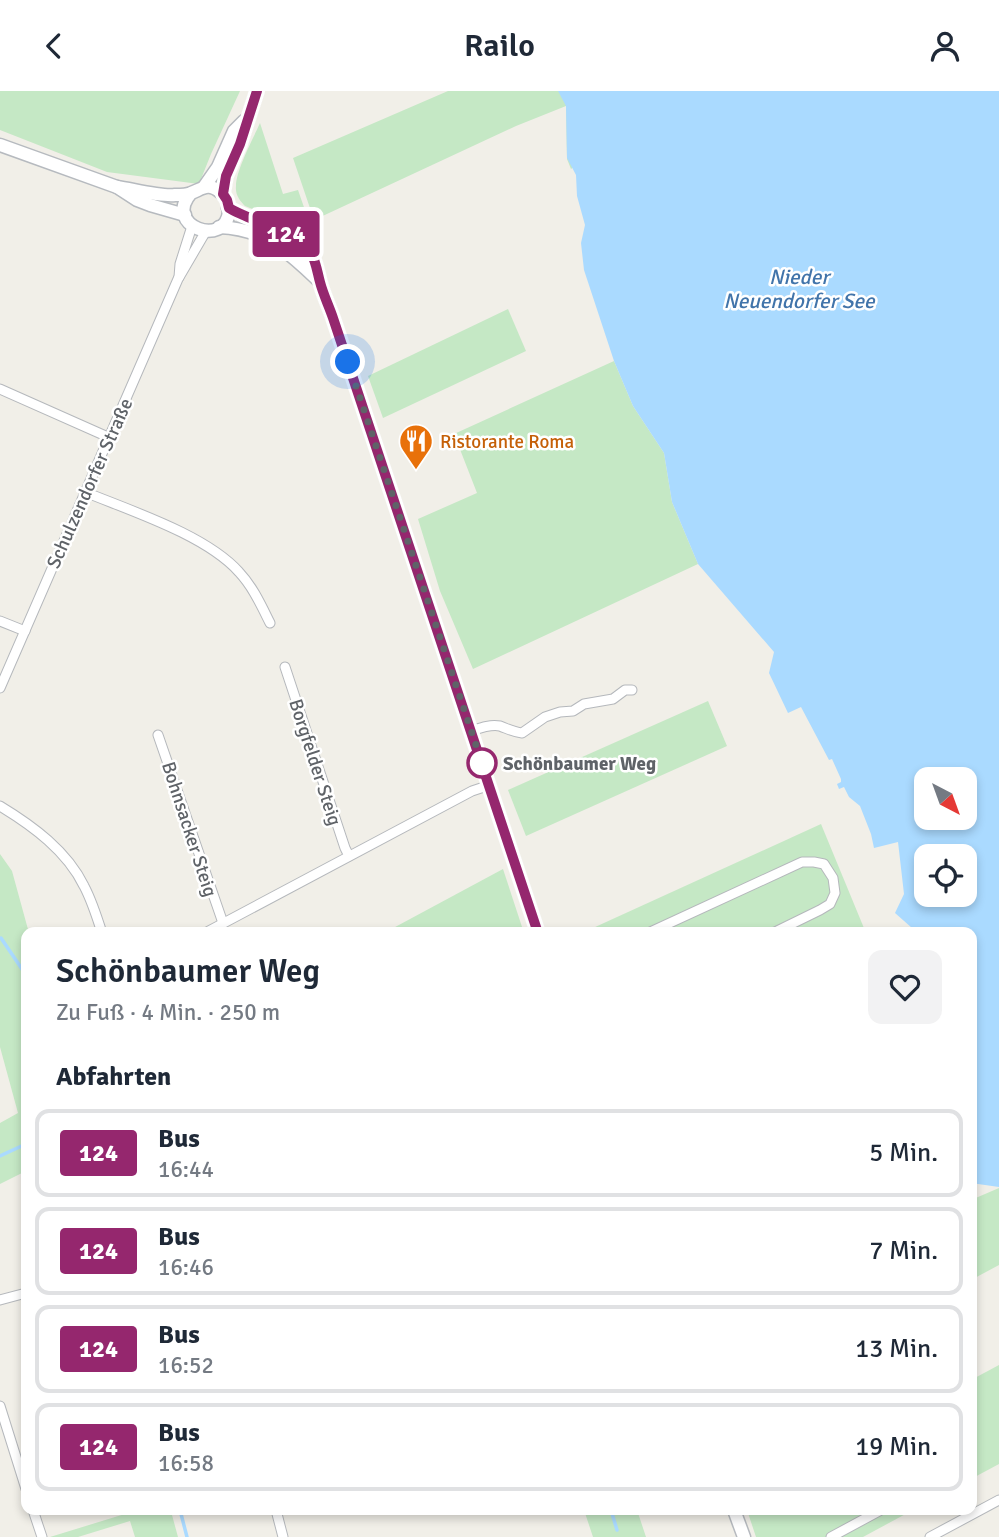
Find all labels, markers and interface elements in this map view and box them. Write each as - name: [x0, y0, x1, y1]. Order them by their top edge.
- text: Railo: [464, 26, 535, 65]
- icon: back: [35, 27, 73, 65]
- icon: person: [926, 27, 964, 65]
- line badge: 124: [246, 211, 326, 257]
- text: 124: [267, 219, 305, 249]
- water label: Nieder Neuendorfer See: [724, 264, 876, 314]
- your location: [330, 344, 365, 379]
- street label: Schulzendorfer Straße: [42, 395, 138, 572]
- restaurant icon: Ristorante Roma: [397, 422, 435, 471]
- place label: Ristorante Roma: [440, 430, 574, 454]
- street label: Borgfelder Steig: [283, 696, 347, 829]
- marker: Schönbaumer Weg: [467, 748, 497, 778]
- place label: Schönbaumer Weg: [503, 752, 656, 776]
- street label: Bohnsacker Steig: [156, 759, 222, 900]
- north arrow: [914, 767, 976, 829]
- map controls: [914, 767, 977, 907]
- button: locate: [914, 844, 977, 907]
- button: heart: [868, 950, 942, 1024]
- text: Schönbaumer Weg: [56, 951, 320, 992]
- text: Zu Fuß · 4 Min. · 250 m: [56, 998, 280, 1027]
- text: Abfahrten: [56, 1061, 171, 1093]
- text: Bus: [158, 1123, 200, 1155]
- text: 5 Min.: [869, 1137, 938, 1169]
- text: 124: [79, 1138, 118, 1168]
- text: 16:44: [158, 1155, 214, 1184]
- text: Bus: [158, 1221, 200, 1253]
- text: 7 Min.: [869, 1235, 938, 1267]
- text: 124: [79, 1236, 118, 1266]
- text: 16:46: [158, 1253, 214, 1282]
- text: Bus: [158, 1319, 200, 1351]
- text: 13 Min.: [855, 1333, 938, 1365]
- text: 124: [79, 1334, 118, 1364]
- text: 16:52: [158, 1351, 214, 1380]
- text: Bus: [158, 1417, 200, 1449]
- text: 19 Min.: [855, 1431, 938, 1463]
- text: 124: [79, 1432, 118, 1462]
- text: 16:58: [158, 1449, 214, 1478]

